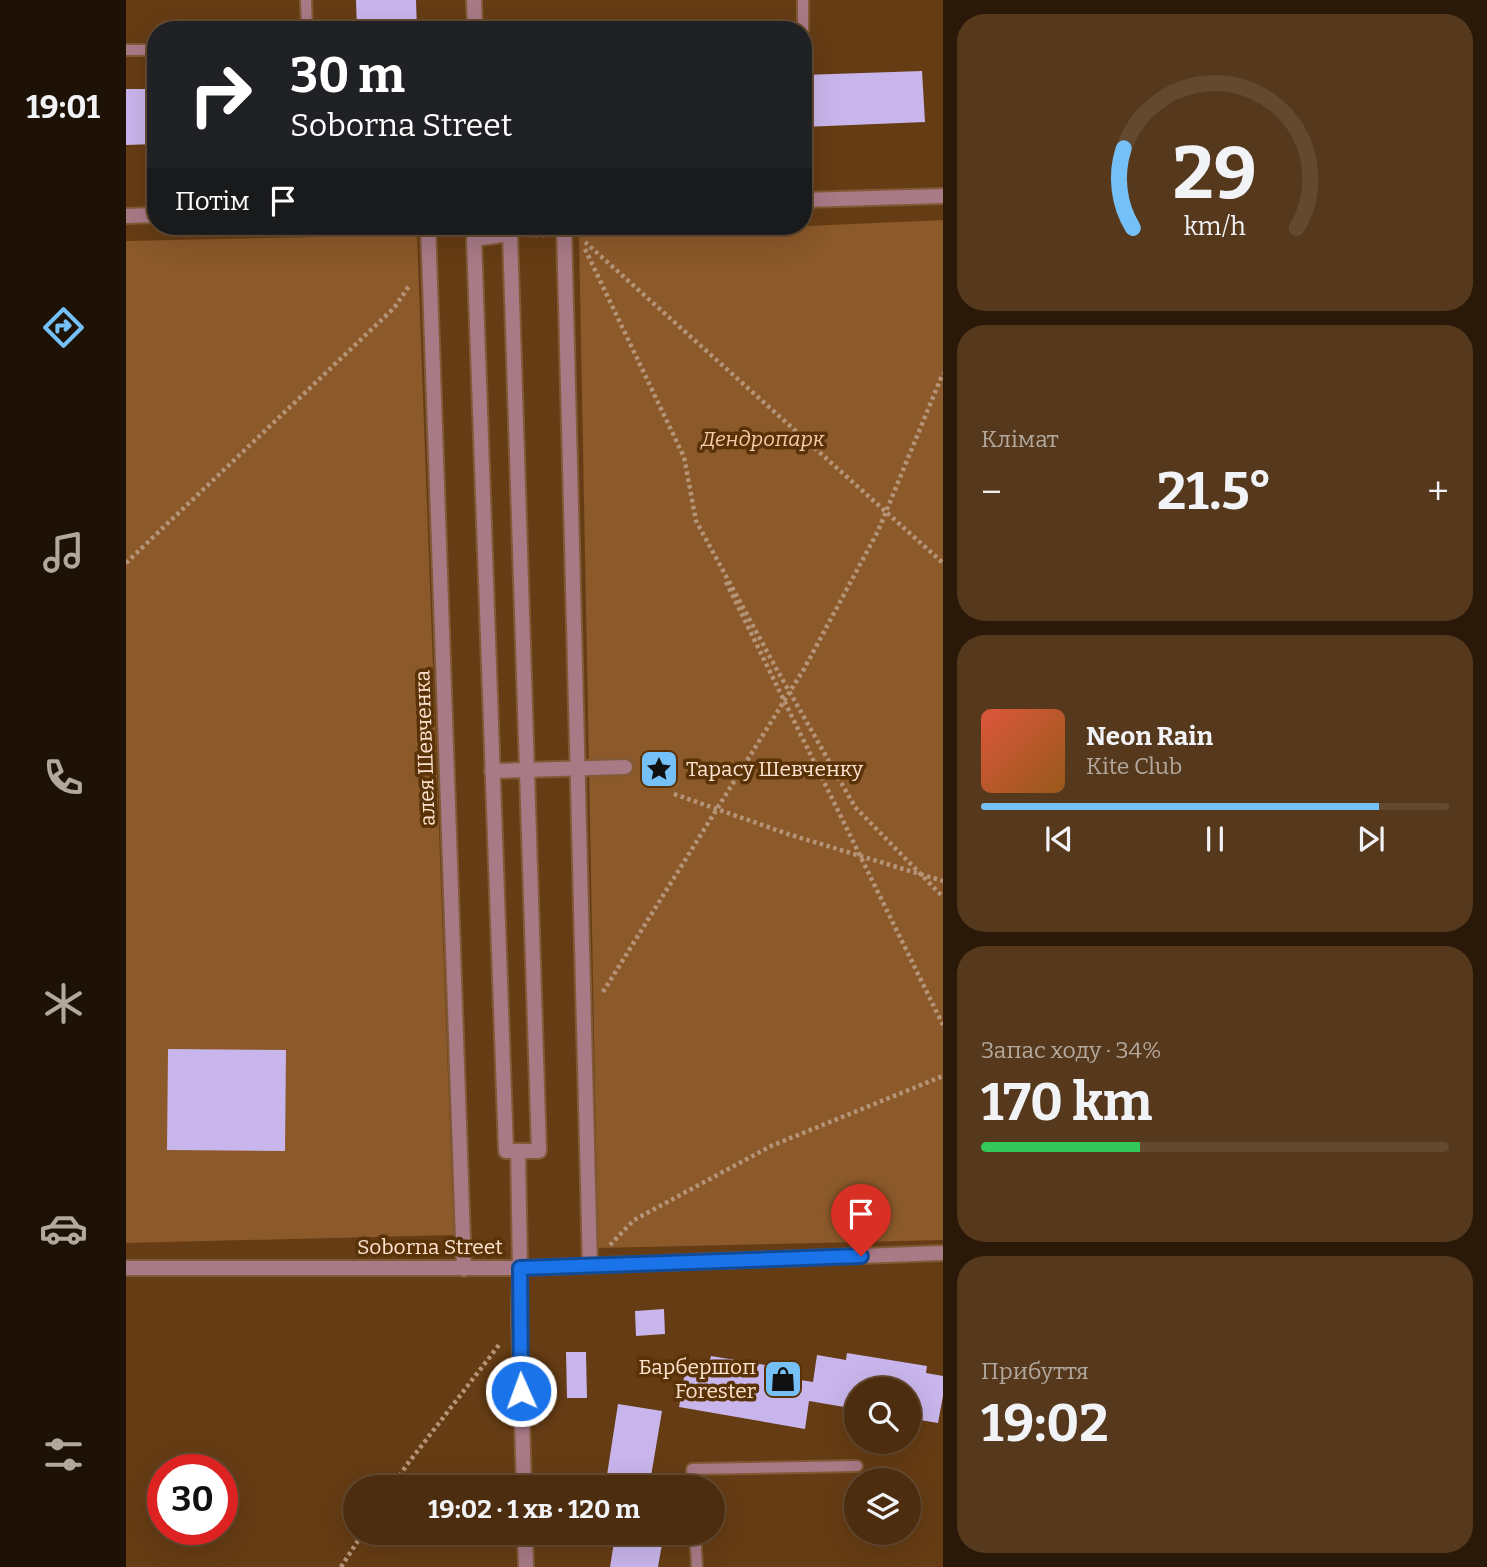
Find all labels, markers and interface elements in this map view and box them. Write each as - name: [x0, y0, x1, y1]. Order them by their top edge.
- text: 30 m: [290, 46, 405, 105]
- icon: right: [175, 49, 266, 140]
- text: 19:01: [26, 88, 100, 126]
- text: Soborna Street: [290, 106, 512, 144]
- text: 29: [1173, 131, 1257, 218]
- icon: arrive: [264, 182, 302, 220]
- text: Потім: [175, 186, 250, 217]
- text: km/h: [1184, 212, 1246, 242]
- icon: directions: [39, 303, 88, 352]
- text: Клімат: [981, 425, 1059, 453]
- park label: Дендропарк: [700, 426, 825, 452]
- text: 21.5°: [1157, 460, 1272, 523]
- text: −: [981, 469, 1002, 515]
- text: +: [1427, 469, 1449, 515]
- icon: music: [39, 528, 88, 577]
- street label: алея Шевченка: [409, 669, 441, 826]
- text: Neon Rain: [1086, 721, 1213, 752]
- place icon: Тарасу Шевченку: [638, 748, 680, 790]
- text: Kite Club: [1086, 752, 1182, 780]
- icon: phone: [39, 753, 88, 802]
- place label: Тарасу Шевченку: [686, 756, 864, 782]
- icon: previous: [1040, 820, 1078, 858]
- icon: pause: [1196, 820, 1234, 858]
- icon: next: [1352, 820, 1390, 858]
- icon: climate: [39, 979, 88, 1028]
- text: Запас ходу · 34%: [981, 1036, 1161, 1064]
- text: 170 km: [981, 1071, 1152, 1134]
- pin: [831, 1184, 891, 1256]
- icon: arrive: [842, 1195, 880, 1233]
- icon: car: [39, 1204, 88, 1253]
- street label: Soborna Street: [357, 1234, 503, 1260]
- position arrow: [484, 1354, 558, 1428]
- place label: Барбершоп Forester: [639, 1354, 756, 1404]
- text: Прибуття: [981, 1357, 1089, 1385]
- shop icon: Барбершоп Forester: [762, 1358, 804, 1400]
- map controls: [844, 1377, 921, 1545]
- button: search: [844, 1377, 921, 1454]
- text: 19:02: [981, 1392, 1109, 1455]
- icon: filters: [39, 1430, 88, 1479]
- speed limit sign: 30: [147, 1454, 238, 1545]
- button: layers: [844, 1468, 921, 1545]
- text: 19:02 · 1 хв · 120 m: [428, 1494, 640, 1525]

